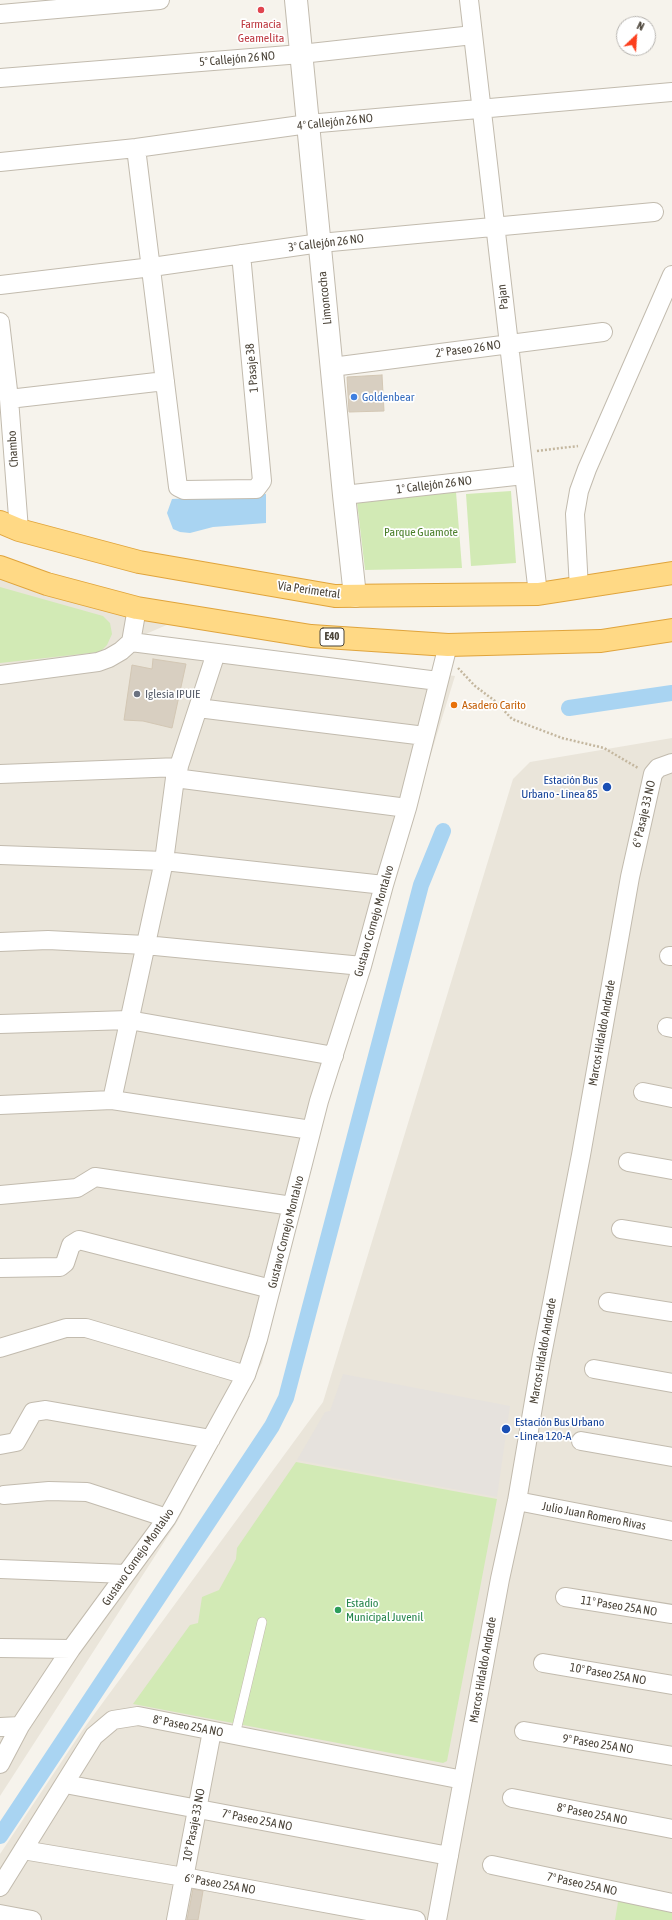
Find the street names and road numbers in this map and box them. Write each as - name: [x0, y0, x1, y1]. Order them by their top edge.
- street label: 5º Callejón 26 NO: [198, 49, 276, 69]
- street label: 4º Callejón 26 NO: [296, 111, 374, 133]
- street label: 3º Callejón 26 NO: [287, 231, 365, 255]
- street label: Limoncocha: [315, 271, 335, 325]
- street label: Pajan: [495, 284, 511, 310]
- street label: 2° Paseo 26 NO: [434, 337, 502, 361]
- street label: 1 Pasaje 38: [243, 343, 261, 393]
- street label: Chambo: [5, 430, 21, 468]
- street label: 1º Callejón 26 NO: [395, 473, 473, 497]
- street label: Vía Perimetral: [277, 578, 341, 602]
- road number: E40: [320, 628, 344, 646]
- street label: 6º Pasaje 33 NO: [629, 779, 659, 849]
- street label: Gustavo Cornejo Montalvo: [351, 864, 397, 978]
- street label: Marcos Hidaldo Andrade: [586, 979, 618, 1087]
- street label: Gustavo Cornejo Montalvo: [265, 1174, 307, 1290]
- street label: Marcos Hidaldo Andrade: [527, 1297, 559, 1405]
- street label: Julio Juan Romero Rivas: [541, 1499, 647, 1533]
- street label: Gustavo Cornejo Montalvo: [99, 1506, 177, 1608]
- street label: 11º Paseo 25A NO: [580, 1593, 658, 1619]
- street label: Marcos Hidaldo Andrade: [467, 1616, 499, 1724]
- street label: 10º Paseo 25A NO: [569, 1660, 647, 1688]
- street label: 8° Paseo 25A NO: [151, 1712, 225, 1740]
- street label: 9º Paseo 25A NO: [562, 1731, 634, 1757]
- street label: 10° Pasaje 33 NO: [180, 1787, 208, 1863]
- street label: 8º Paseo 25A NO: [556, 1800, 628, 1828]
- street label: 7º Paseo 25A NO: [221, 1806, 293, 1834]
- street label: 7º Paseo 25A NO: [546, 1870, 618, 1898]
- street label: 6º Paseo 25A NO: [184, 1871, 256, 1897]

